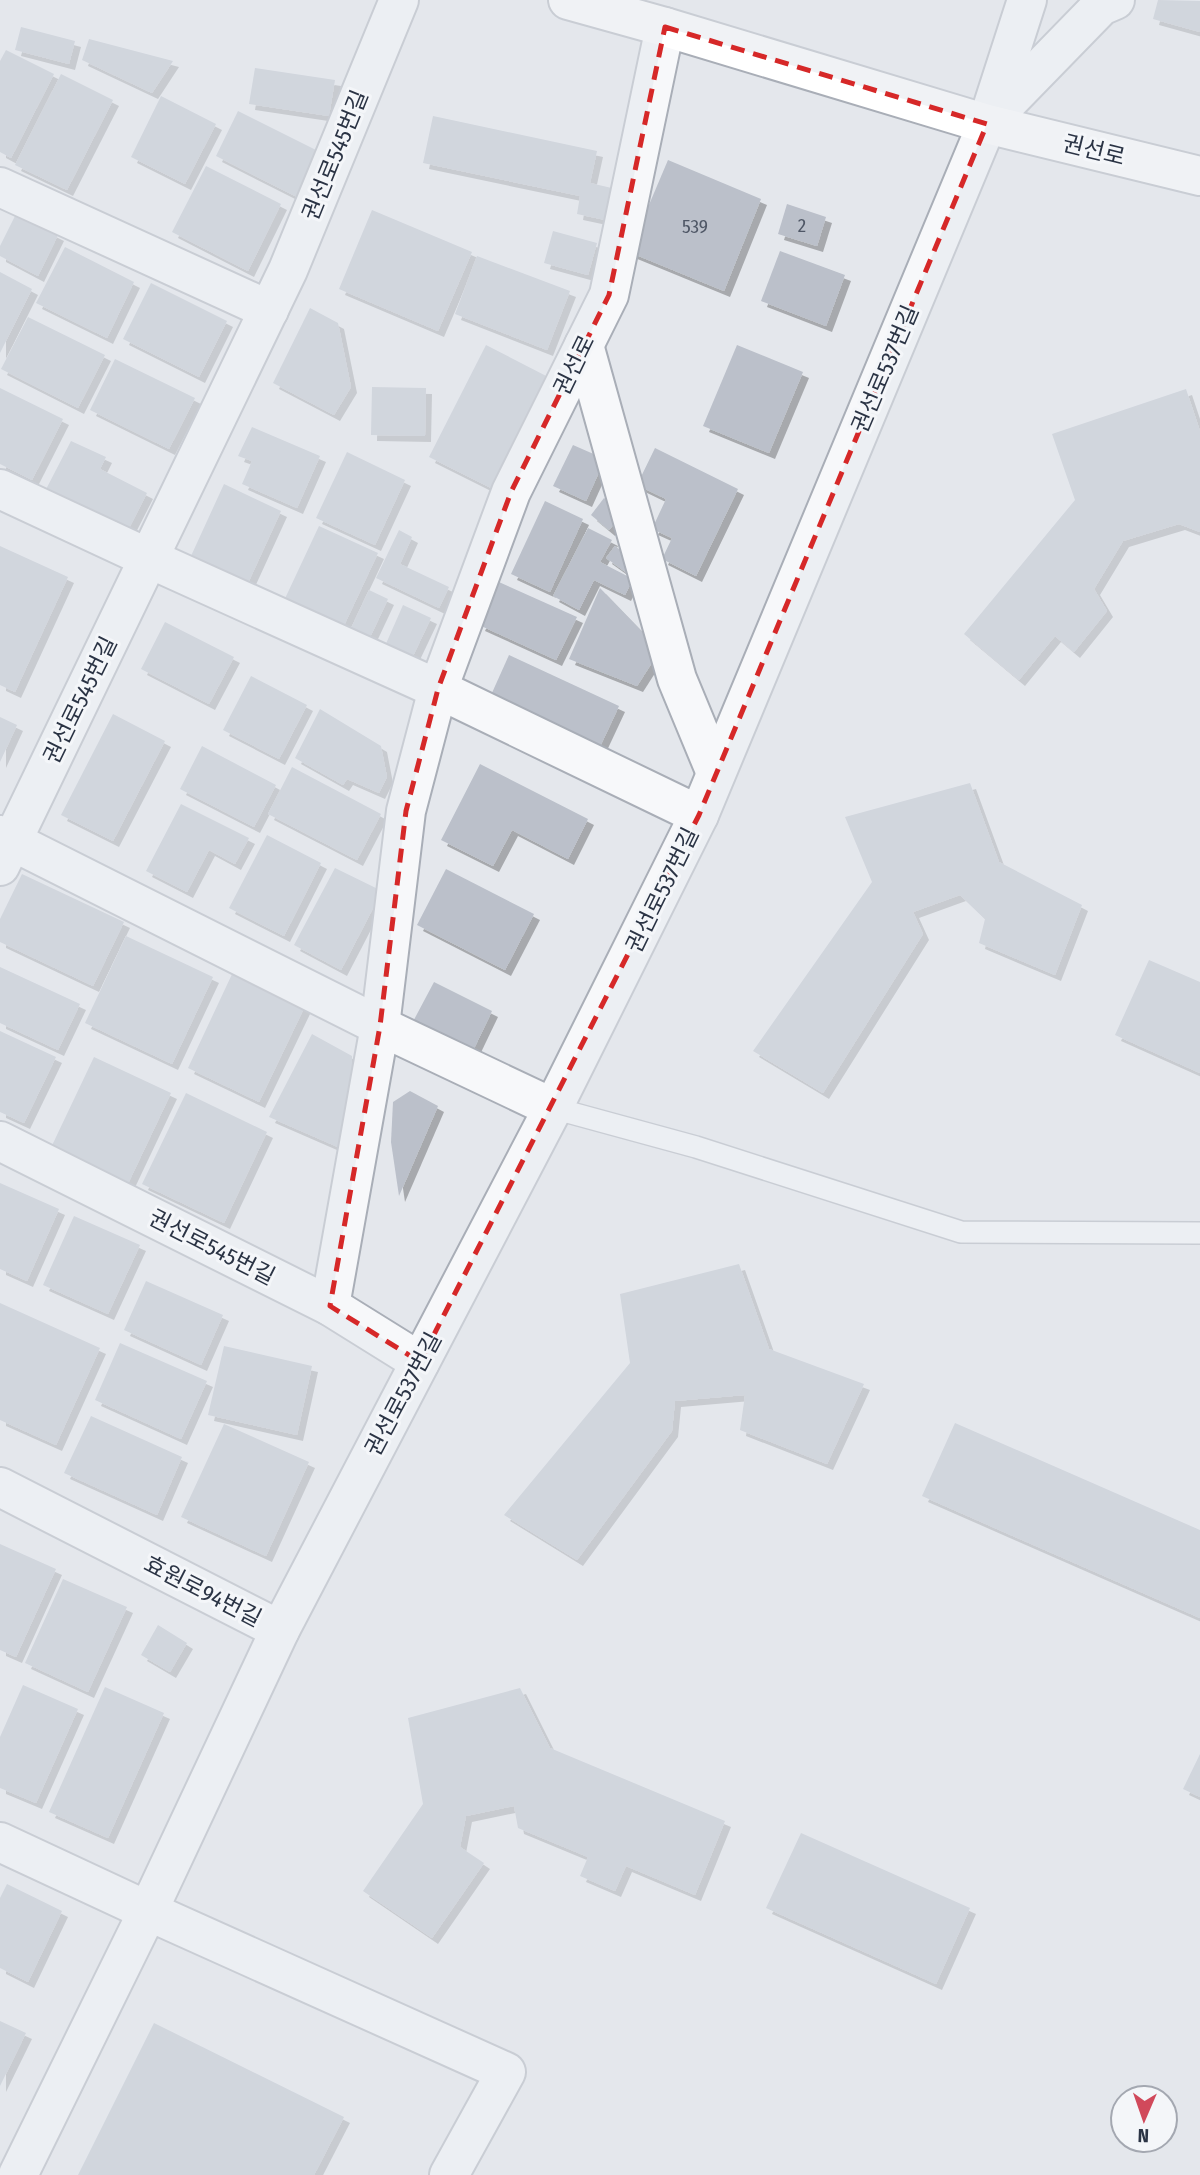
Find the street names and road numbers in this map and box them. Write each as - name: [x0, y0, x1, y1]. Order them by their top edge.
- street label: 권선로545번길: [296, 86, 374, 224]
- street label: 권선로: [1060, 129, 1128, 171]
- street label: 권선로537번길: [846, 301, 924, 437]
- street label: 권선로: [548, 330, 600, 400]
- street label: 권선로545번길: [37, 632, 123, 768]
- street label: 권선로537번길: [620, 823, 704, 957]
- street label: 권선로545번길: [144, 1203, 280, 1291]
- street label: 권선로537번길: [359, 1327, 447, 1461]
- street label: 효원로94번길: [140, 1549, 266, 1633]

